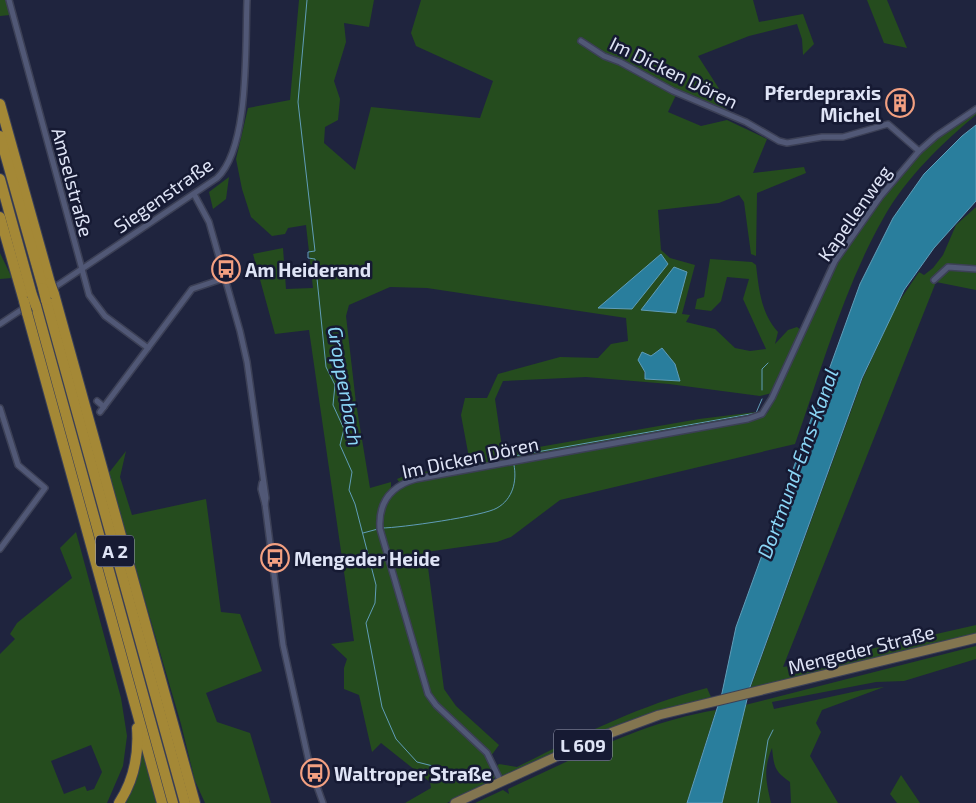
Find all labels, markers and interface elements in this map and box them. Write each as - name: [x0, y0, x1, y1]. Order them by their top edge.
- street label: Im Dicken Dören: [606, 31, 742, 113]
- place label: Pferdepraxis Michel: [765, 81, 882, 126]
- building icon: Pferdepraxis Michel: [885, 88, 915, 118]
- street label: Amselstraße: [47, 125, 99, 239]
- street label: Siegenstraße: [109, 153, 217, 237]
- street label: Kapellenweg: [813, 160, 896, 265]
- bus stop icon: Am Heiderand: [211, 254, 241, 284]
- place label: Am Heiderand: [245, 258, 371, 281]
- water label: Groppenbach: [324, 324, 368, 448]
- water label: Dortmund-Ems-Kanal: [751, 365, 843, 561]
- street label: Im Dicken Dören: [399, 431, 541, 483]
- road number: A 2: [96, 536, 134, 566]
- bus stop icon: Mengeder Heide: [260, 543, 290, 573]
- place label: Mengeder Heide: [294, 547, 441, 570]
- street label: Mengeder Straße: [785, 620, 937, 678]
- road number: L 609: [554, 730, 612, 760]
- bus stop icon: Waltroper Straße: [300, 758, 330, 788]
- place label: Waltroper Straße: [334, 762, 492, 785]

